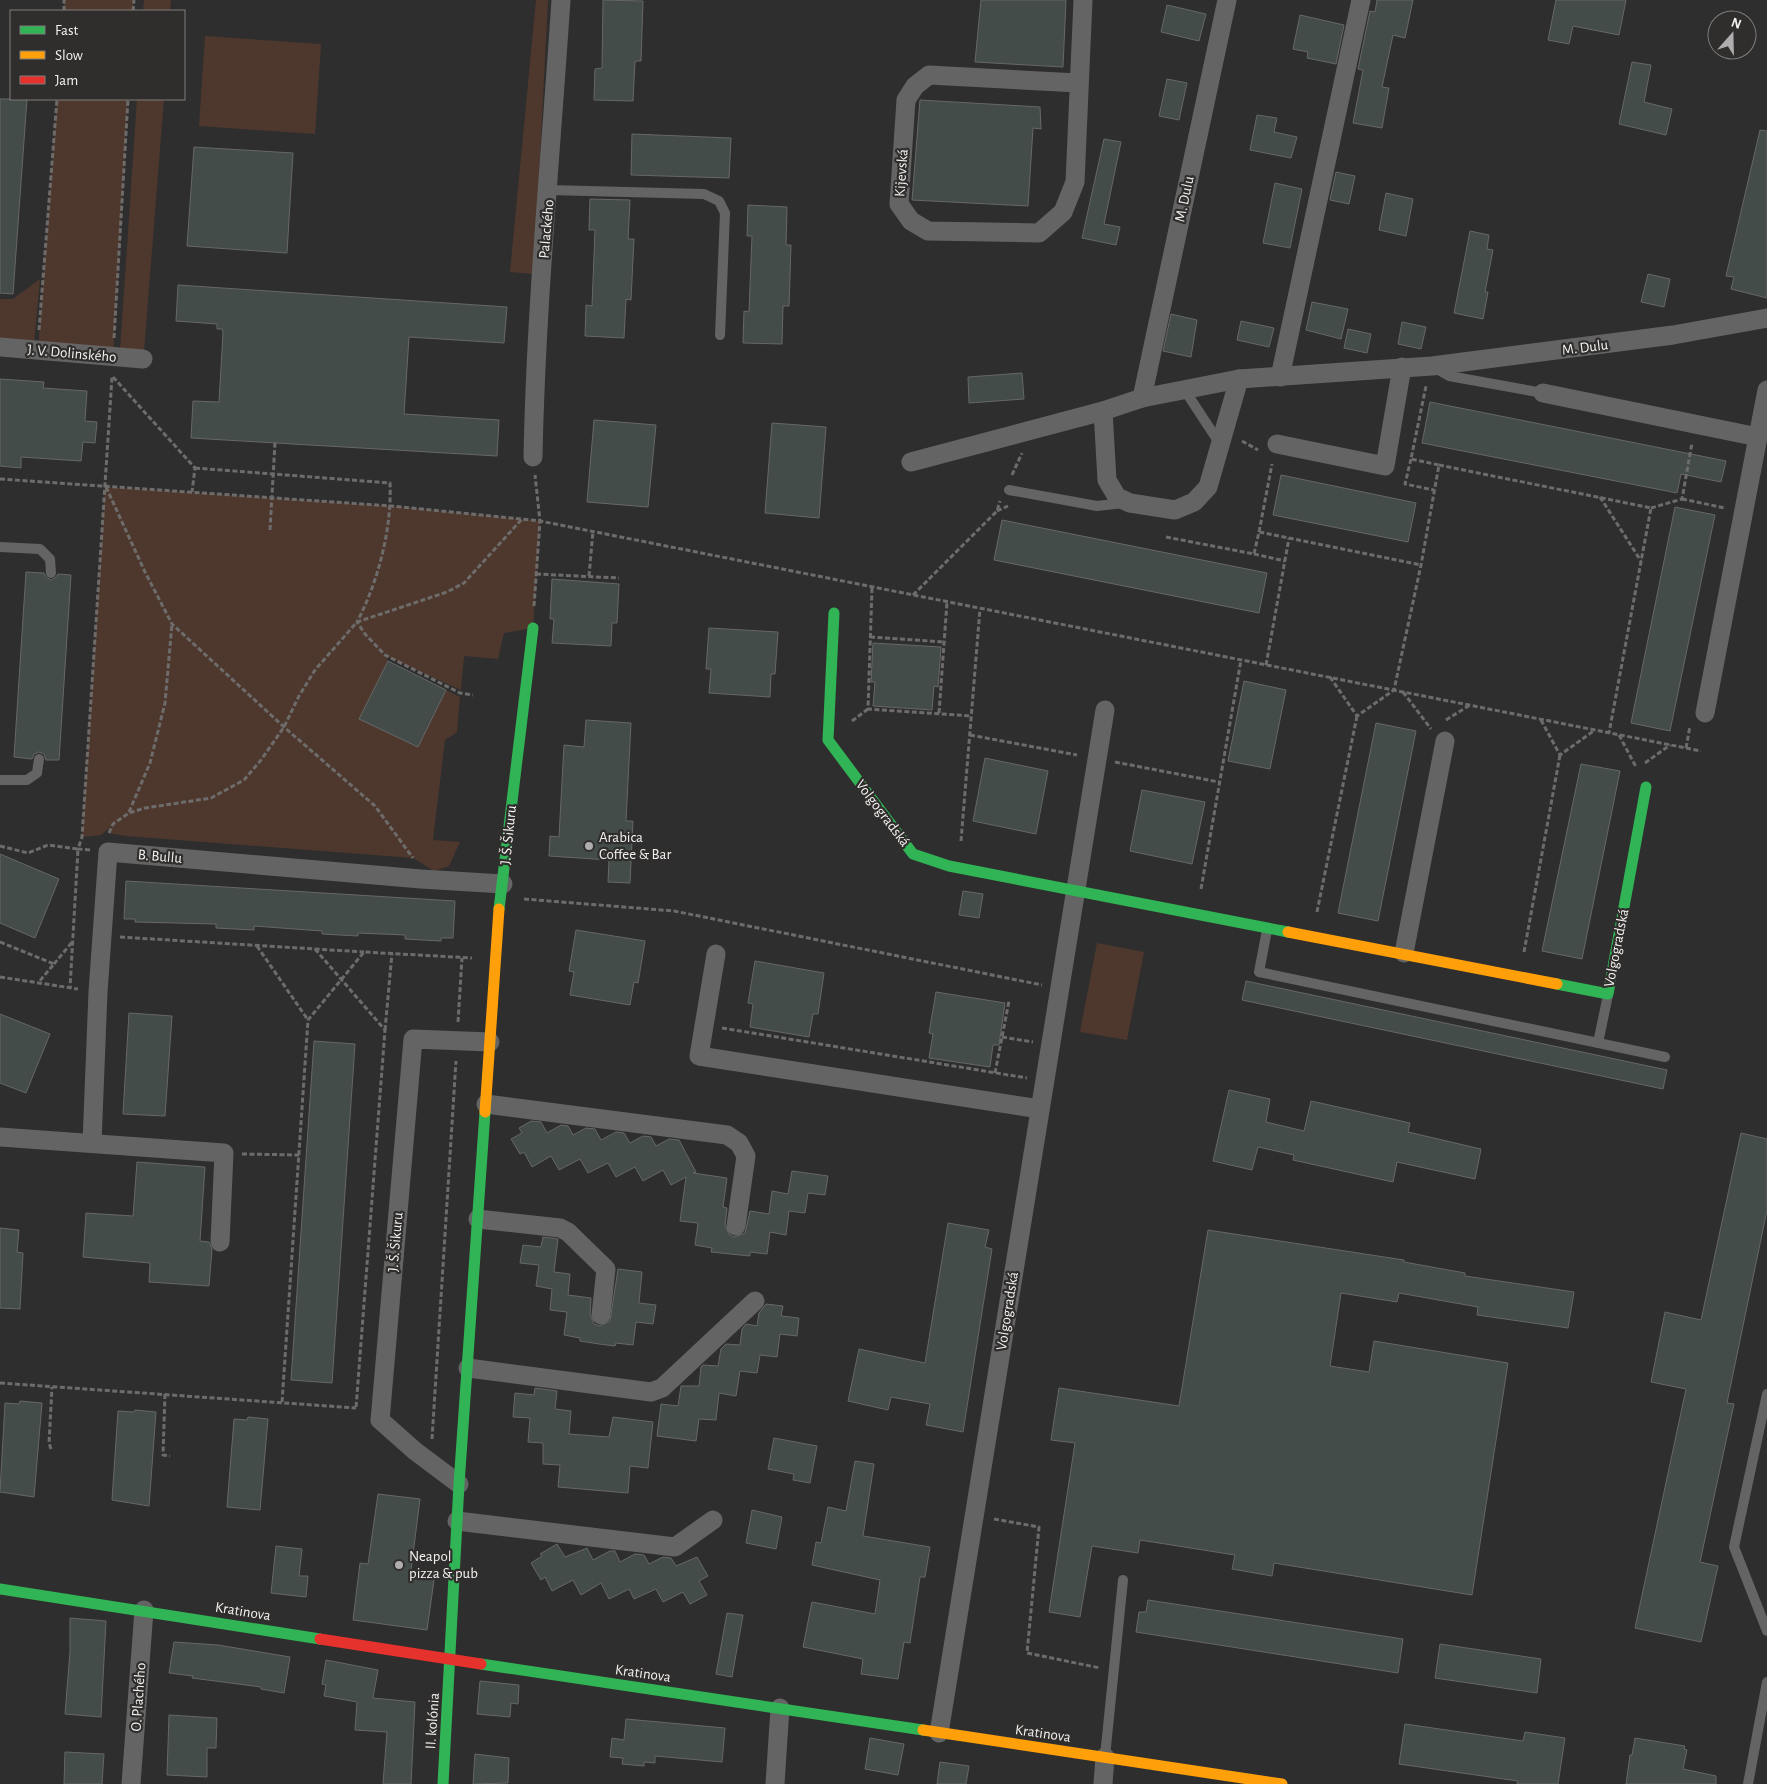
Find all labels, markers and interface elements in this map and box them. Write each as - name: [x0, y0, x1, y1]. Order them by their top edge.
- legend: [10, 10, 185, 100]
- north arrow: [1707, 10, 1757, 60]
- text: N: [1729, 15, 1743, 32]
- text: Fast: [55, 23, 79, 38]
- text: Slow: [55, 48, 83, 63]
- text: Jam: [55, 73, 78, 88]
- street label: Kijevská: [892, 148, 911, 198]
- street label: M. Dulu: [1172, 174, 1197, 223]
- street label: Palackého: [536, 199, 557, 259]
- street label: M. Dulu: [1561, 337, 1609, 358]
- street label: J. V. Dolinského: [27, 342, 117, 365]
- street label: Volgogradská: [853, 777, 912, 850]
- street label: J. Š. Šikuru: [497, 804, 519, 866]
- place label: Arabica Coffee & Bar: [599, 830, 671, 862]
- marker: Arabica Coffee & Bar: [583, 840, 595, 852]
- street label: B. Bullu: [137, 847, 183, 866]
- street label: Volgogradská: [1602, 908, 1631, 988]
- street label: J. Š. Šikuru: [384, 1211, 406, 1272]
- street label: Volgogradská: [994, 1271, 1021, 1351]
- place label: Neapol pizza & pub: [409, 1549, 478, 1581]
- marker: Neapol pizza & pub: [393, 1559, 405, 1571]
- street label: Kratinova: [214, 1600, 272, 1623]
- street label: O. Plachého: [129, 1662, 148, 1732]
- street label: Kratinova: [614, 1662, 672, 1685]
- street label: II. kolónia: [423, 1692, 442, 1750]
- street label: Kratinova: [1014, 1722, 1072, 1745]

